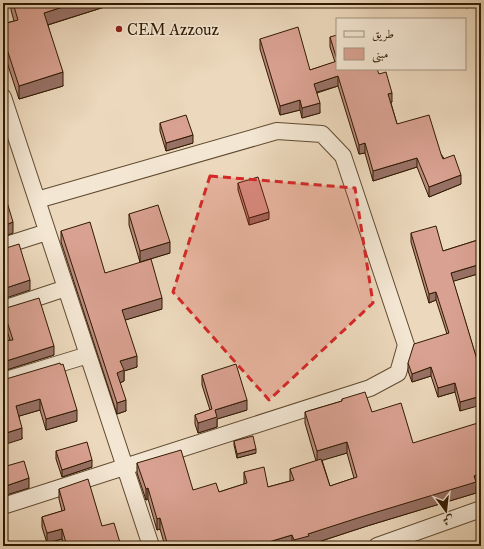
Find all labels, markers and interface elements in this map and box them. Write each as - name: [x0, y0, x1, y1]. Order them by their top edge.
- legend: [336, 18, 466, 70]
- place label: CEM Azzouz: [127, 20, 220, 39]
- marker: CEM Azzouz: [114, 24, 124, 34]
- text: طريق: [372, 27, 394, 42]
- text: مبنى: [372, 47, 388, 63]
- north arrow: [426, 491, 466, 531]
- text: ش: [441, 512, 455, 528]

